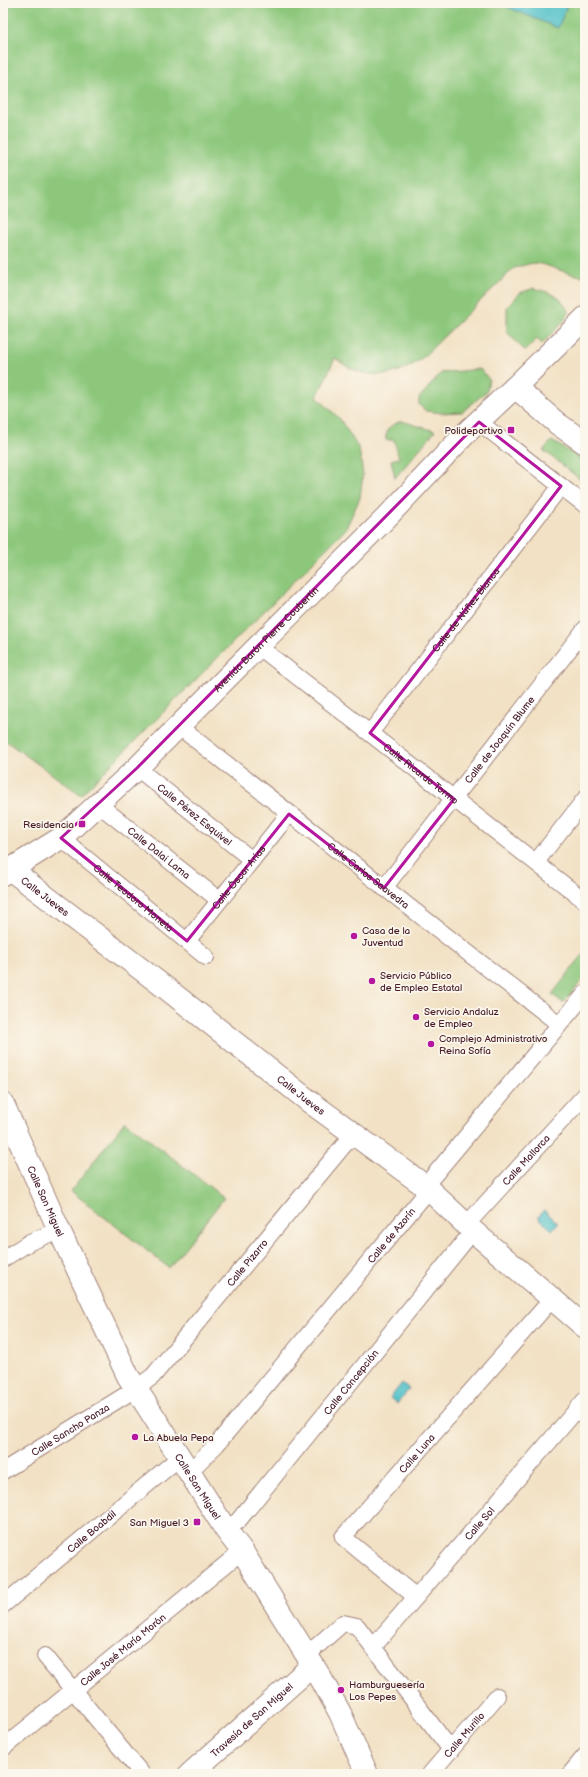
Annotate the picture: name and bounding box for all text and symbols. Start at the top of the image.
place label: Polideportivo [445,425,503,437]
marker: Polideportivo [506,425,516,435]
street label: Calle de Núñez Blanca [430,565,503,655]
street label: Avenida Barón Pierre Coubertin [212,584,322,695]
street label: Calle de Joaquín Blume [462,694,538,786]
street label: Calle Ricardo Tormo [381,741,461,807]
street label: Calle Pérez Esquivel [154,781,234,849]
place label: Residencia [23,819,74,831]
marker: Residencia [77,819,87,829]
street label: Calle Dalai Lama [125,825,192,882]
street label: Calle Carlos Saavedra [325,840,412,912]
street label: Calle Óscar Arias [210,843,268,912]
street label: Calle Teodoro Moneta [91,862,176,935]
street label: Calle Jueves [18,875,71,919]
place label: Casa de la Juventud [362,925,411,949]
marker: Casa de la Juventud [349,931,359,941]
place label: Servicio Público de Empleo Estatal [380,970,462,994]
marker: Servicio Público de Empleo Estatal [367,976,377,986]
place label: Servicio Andaluz de Empleo [424,1006,499,1030]
marker: Servicio Andaluz de Empleo [411,1012,421,1022]
place label: Complejo Administrativo Reina Sofía [439,1033,548,1057]
marker: Complejo Administrativo Reina Sofía [426,1039,436,1049]
street label: Calle Jueves [274,1073,327,1118]
street label: Calle Mallorca [500,1132,553,1188]
street label: Calle San Miguel [24,1164,66,1239]
street label: Calle de Azorín [365,1205,419,1266]
street label: Calle Pizarro [225,1237,271,1289]
street label: Calle Concepción [322,1347,382,1418]
street label: Calle Sancho Panza [29,1401,112,1459]
street label: Calle Luna [397,1431,438,1476]
marker: La Abuela Pepa [130,1432,140,1442]
place label: La Abuela Pepa [143,1432,214,1444]
street label: Calle San Miguel [172,1451,223,1522]
street label: Calle Sol [462,1505,497,1543]
street label: Calle Boabdil [65,1508,119,1556]
place label: San Miguel 3 [130,1517,189,1529]
marker: San Miguel 3 [192,1517,202,1527]
street label: Calle José María Morón [78,1611,169,1689]
place label: Hamburguesería Los Pepes [349,1679,425,1703]
street label: Travesía de San Miguel [208,1681,296,1760]
marker: Hamburguesería Los Pepes [336,1685,346,1695]
street label: Calle Murillo [442,1710,488,1760]

